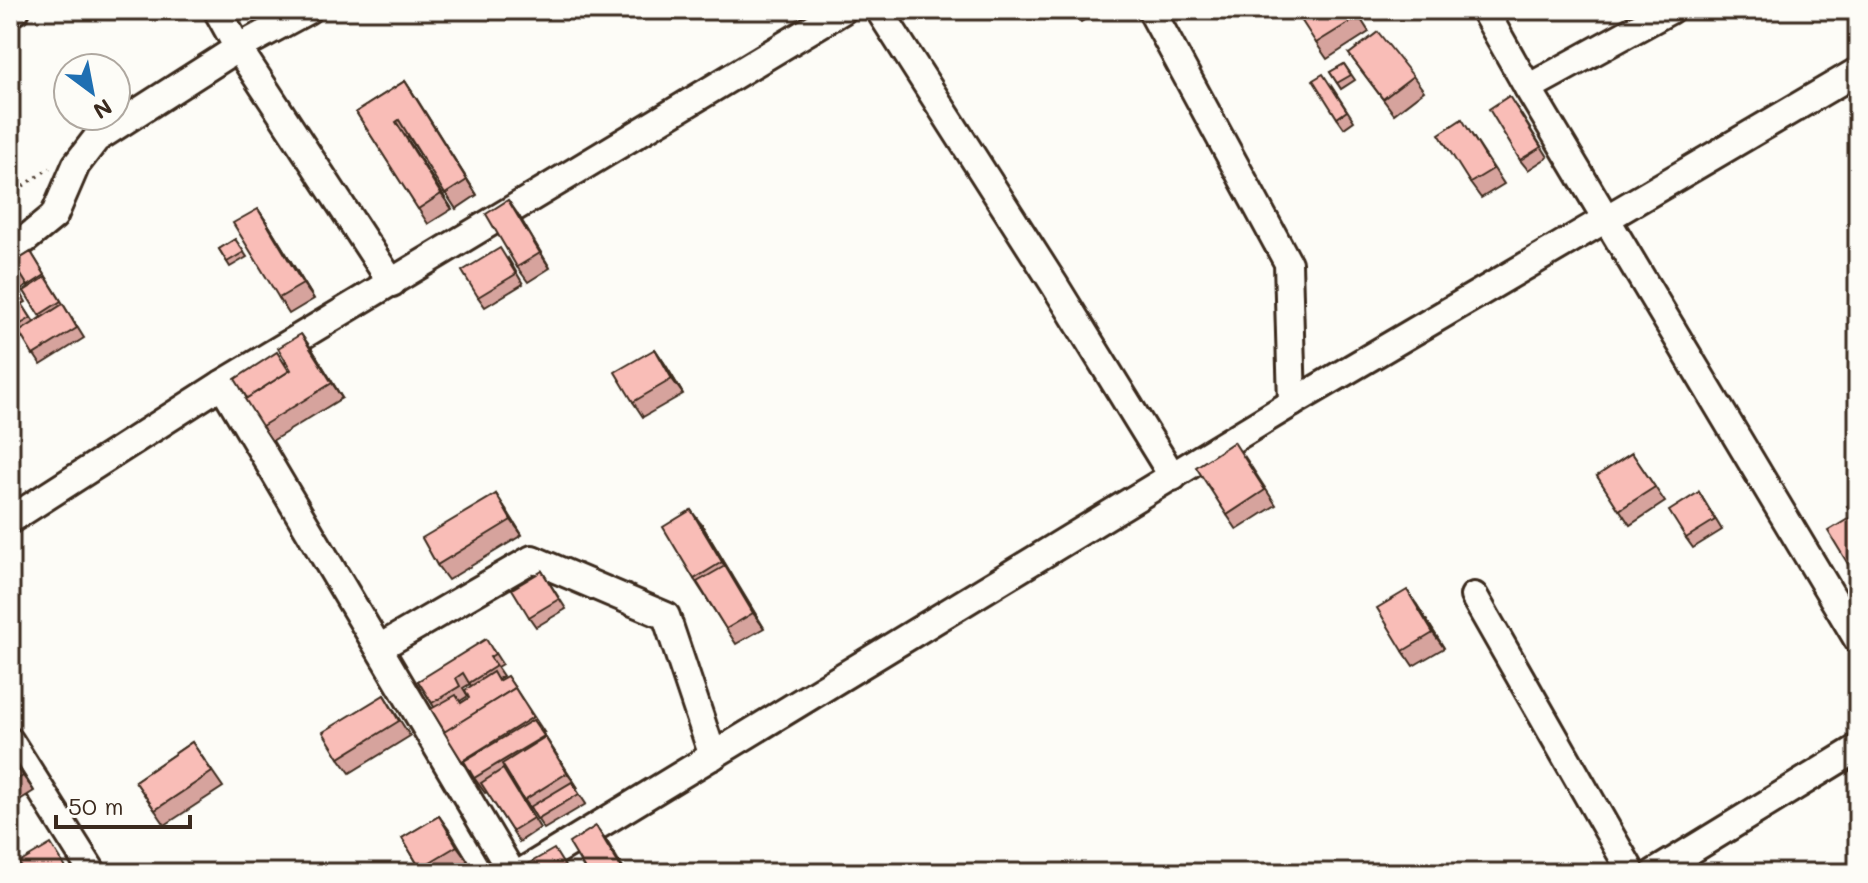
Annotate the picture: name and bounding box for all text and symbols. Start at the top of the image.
north arrow [52,52,132,132]
text: N [88,93,118,126]
scale bar [56,779,190,829]
text: 50 m [68,790,124,821]

